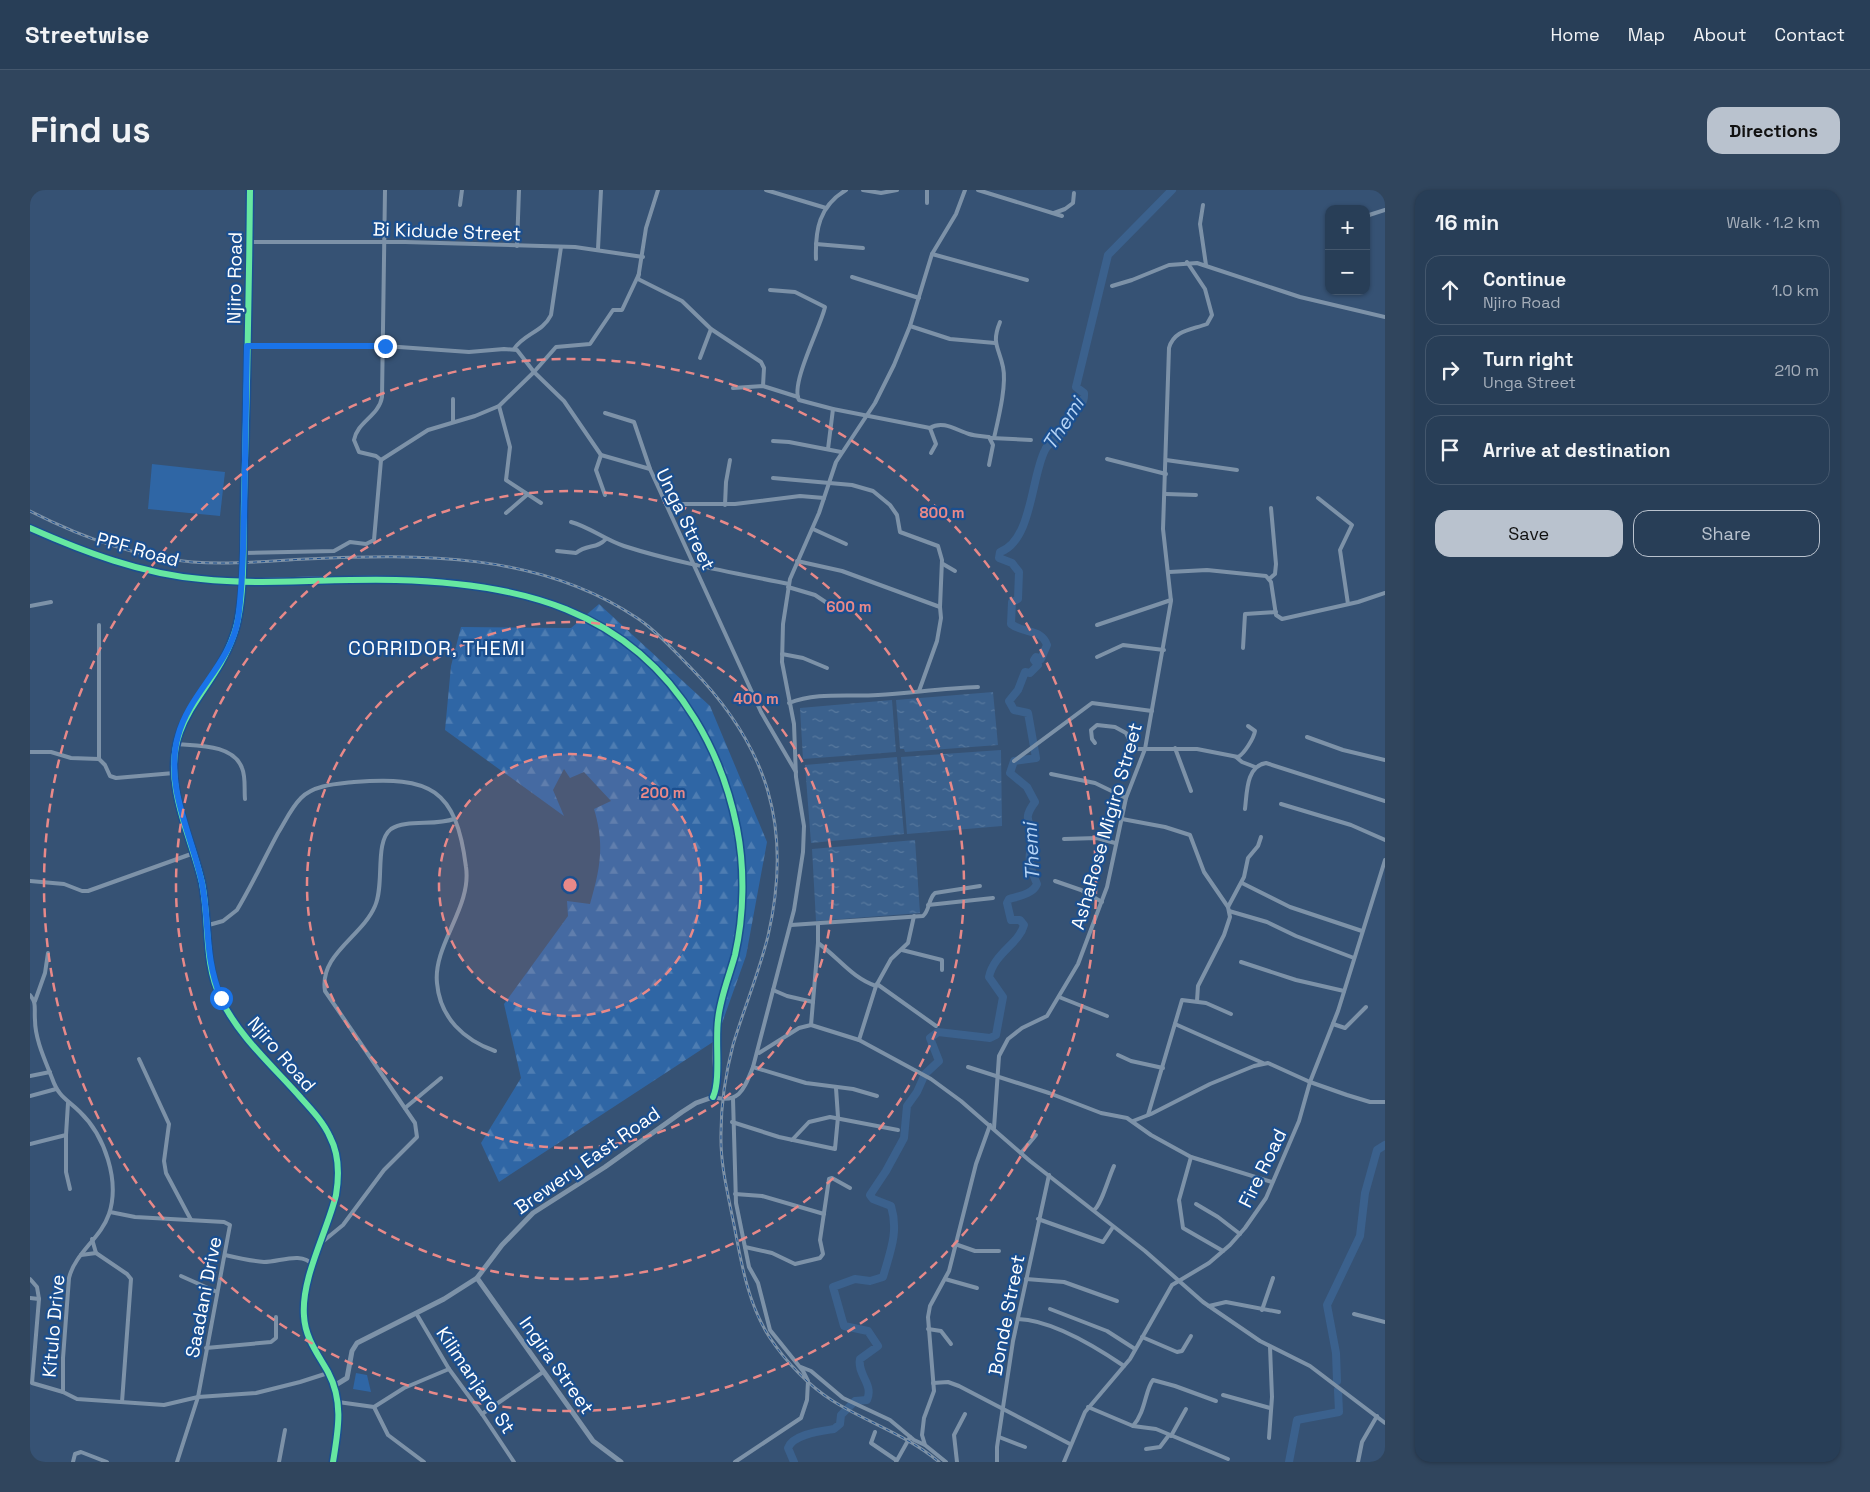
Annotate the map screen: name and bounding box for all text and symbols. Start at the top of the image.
text: Streetwise [25,19,149,50]
text: Home [1551,23,1600,46]
text: Map [1628,23,1665,46]
text: About [1693,23,1747,46]
text: Contact [1775,23,1845,46]
button: Directions [1707,107,1840,154]
text: Find us [30,108,151,152]
map controls [1325,205,1370,295]
button: + [1325,205,1370,250]
text: 16 min [1435,209,1499,236]
text: Walk · 1.2 km [1726,212,1820,233]
street label: Bi Kidude Street [372,216,522,247]
street label: Njiro Road [221,232,248,324]
button: − [1325,250,1370,295]
text: Continue [1483,267,1566,292]
icon: ahead [1436,276,1464,304]
text: 1.0 km [1772,280,1819,301]
text: Njiro Road [1483,292,1561,313]
route end [374,335,397,358]
text: Turn right [1483,347,1573,372]
icon: right [1436,356,1464,384]
text: 210 m [1775,360,1819,381]
text: Unga Street [1483,372,1576,393]
water label: Themi [1036,391,1091,455]
icon: arrive [1436,436,1464,464]
text: Arrive at destination [1483,438,1671,463]
street label: Unga Street [650,464,721,574]
text: 800 m [919,503,965,522]
button: Save [1435,510,1623,557]
button: Share [1633,510,1820,557]
street label: PPF Road [94,526,182,573]
text: 600 m [826,597,872,616]
district label: CORRIDOR, THEMI [348,635,526,661]
text: 400 m [733,689,779,708]
street label: AshaRose Migiro Street [1065,720,1148,932]
text: 200 m [641,783,685,802]
water label: Themi [1016,820,1045,882]
centre of rings [561,876,579,894]
route start [210,987,233,1010]
street label: Njiro Road [242,1011,321,1097]
street label: Brewery East Road [510,1101,665,1220]
street label: Fire Road [1233,1125,1292,1212]
street label: Saadani Drive [179,1234,228,1360]
street label: Bonde Street [983,1253,1030,1378]
street label: Kitulo Drive [37,1273,70,1379]
street label: Ingira Street [514,1311,599,1419]
street label: Kilimanjaro St [431,1322,521,1439]

